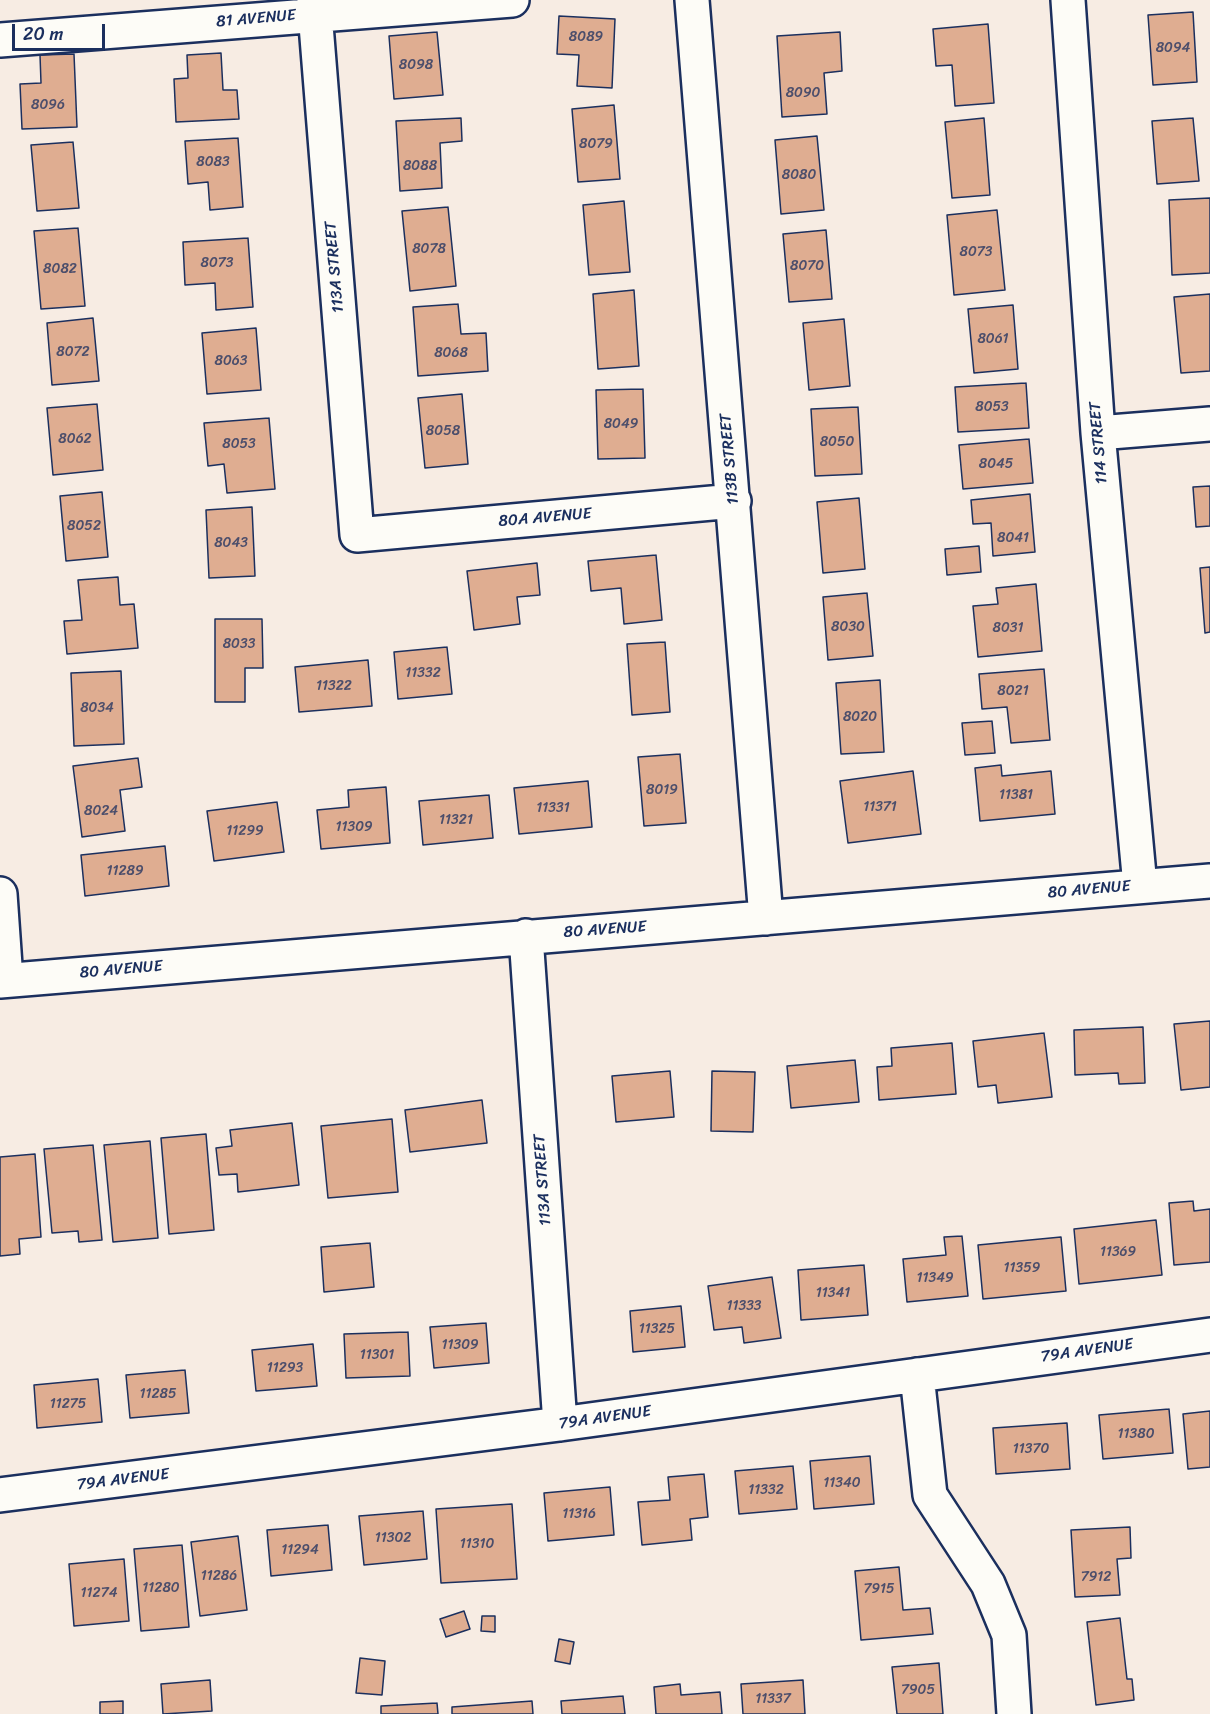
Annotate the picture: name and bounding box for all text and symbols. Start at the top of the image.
street label: 81 AVENUE [215,6,297,32]
scale bar [15,12,108,50]
text: 20 m [23,18,63,50]
house number: 8089 [569,29,603,45]
house number: 8094 [1156,40,1190,56]
house number: 8098 [399,57,433,73]
house number: 8090 [786,85,820,101]
house number: 8096 [31,97,65,113]
house number: 8079 [579,136,613,152]
house number: 8083 [196,154,230,170]
house number: 8088 [403,158,437,174]
house number: 8080 [782,167,816,183]
street label: 113A STREET [321,220,349,314]
house number: 8078 [412,241,446,257]
house number: 8073 [960,244,992,260]
house number: 8073 [201,255,233,271]
house number: 8070 [790,258,824,274]
house number: 8082 [43,261,77,277]
house number: 8061 [977,331,1009,347]
house number: 8072 [56,344,90,360]
house number: 8068 [434,345,468,361]
house number: 8063 [215,353,247,369]
house number: 8053 [975,399,1009,415]
street label: 114 STREET [1086,401,1112,485]
street label: 113B STREET [716,413,744,505]
house number: 8049 [604,416,638,432]
house number: 8058 [426,423,460,439]
house number: 8062 [58,431,92,447]
house number: 8050 [820,434,854,450]
house number: 8053 [222,436,256,452]
house number: 8045 [979,456,1013,472]
street label: 80A AVENUE [498,504,592,532]
house number: 8052 [67,518,101,534]
house number: 8041 [997,530,1029,546]
house number: 8043 [214,535,248,551]
house number: 8030 [831,619,865,635]
house number: 8031 [993,620,1023,636]
house number: 8033 [223,636,255,652]
house number: 11332 [405,665,441,681]
house number: 11322 [316,678,352,694]
house number: 8021 [997,683,1029,699]
house number: 8034 [80,700,114,716]
house number: 8020 [843,709,877,725]
house number: 8019 [646,782,678,798]
house number: 11381 [999,787,1033,803]
house number: 11371 [863,799,897,815]
house number: 11331 [536,800,570,816]
house number: 8024 [84,803,118,819]
house number: 11321 [439,812,473,828]
house number: 11309 [335,819,373,835]
house number: 11299 [226,823,264,839]
house number: 11289 [106,863,144,879]
street label: 80 AVENUE [1047,877,1131,903]
street label: 80 AVENUE [563,918,647,942]
street label: 80 AVENUE [79,957,163,983]
street label: 113A STREET [530,1133,556,1227]
house number: 11369 [1100,1244,1136,1260]
house number: 11359 [1004,1260,1040,1276]
house number: 11349 [916,1270,954,1286]
house number: 11341 [816,1285,850,1301]
house number: 11333 [726,1298,762,1314]
house number: 11325 [639,1321,675,1337]
street label: 79A AVENUE [1040,1335,1134,1367]
house number: 11309 [441,1337,479,1353]
house number: 11301 [360,1347,394,1363]
house number: 11293 [267,1360,303,1376]
house number: 11285 [139,1386,177,1402]
house number: 11275 [50,1396,86,1412]
street label: 79A AVENUE [558,1402,652,1434]
house number: 11380 [1118,1426,1154,1442]
house number: 11370 [1013,1441,1049,1457]
street label: 79A AVENUE [76,1465,170,1495]
house number: 11340 [823,1475,861,1491]
house number: 11332 [748,1482,784,1498]
house number: 11316 [562,1506,596,1522]
house number: 11302 [375,1530,411,1546]
house number: 11310 [460,1536,494,1552]
house number: 11294 [281,1542,319,1558]
house number: 11286 [201,1568,237,1584]
house number: 7912 [1081,1569,1111,1585]
house number: 11280 [142,1580,180,1596]
house number: 7915 [863,1581,895,1597]
house number: 11274 [81,1585,117,1601]
house number: 7905 [901,1682,935,1698]
house number: 11337 [755,1691,791,1707]

